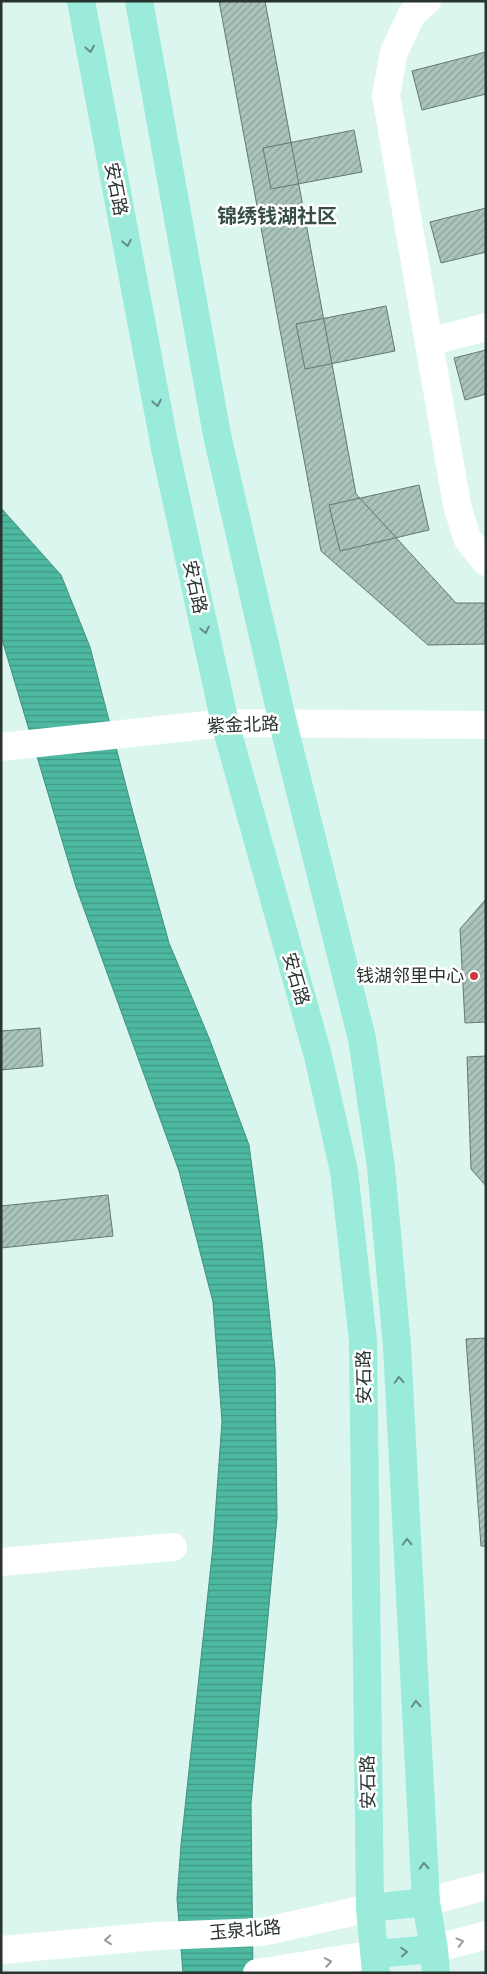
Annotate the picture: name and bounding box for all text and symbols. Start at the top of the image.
one-way arrow [84,45,95,54]
street label: 安石路 [98,160,135,218]
district label: 锦绣钱湖社区 [217,200,337,231]
one-way arrow [121,239,131,248]
one-way arrow [151,399,161,407]
street label: 安石路 [177,558,214,616]
one-way arrow [199,626,210,635]
street label: 紫金北路 [207,710,279,739]
street label: 安石路 [276,949,317,1009]
place label: 钱湖邻里中心 [356,962,464,989]
marker: 钱湖邻里中心 [468,970,480,982]
street label: 安石路 [350,1350,377,1404]
one-way arrow [393,1375,404,1383]
one-way arrow [402,1538,413,1546]
one-way arrow [410,1700,421,1708]
street label: 安石路 [354,1755,381,1809]
one-way arrow [419,1862,430,1870]
street label: 玉泉北路 [208,1913,282,1946]
one-way arrow [104,1934,112,1945]
one-way arrow [455,1938,463,1948]
one-way arrow [401,1946,409,1957]
one-way arrow [324,1957,333,1967]

